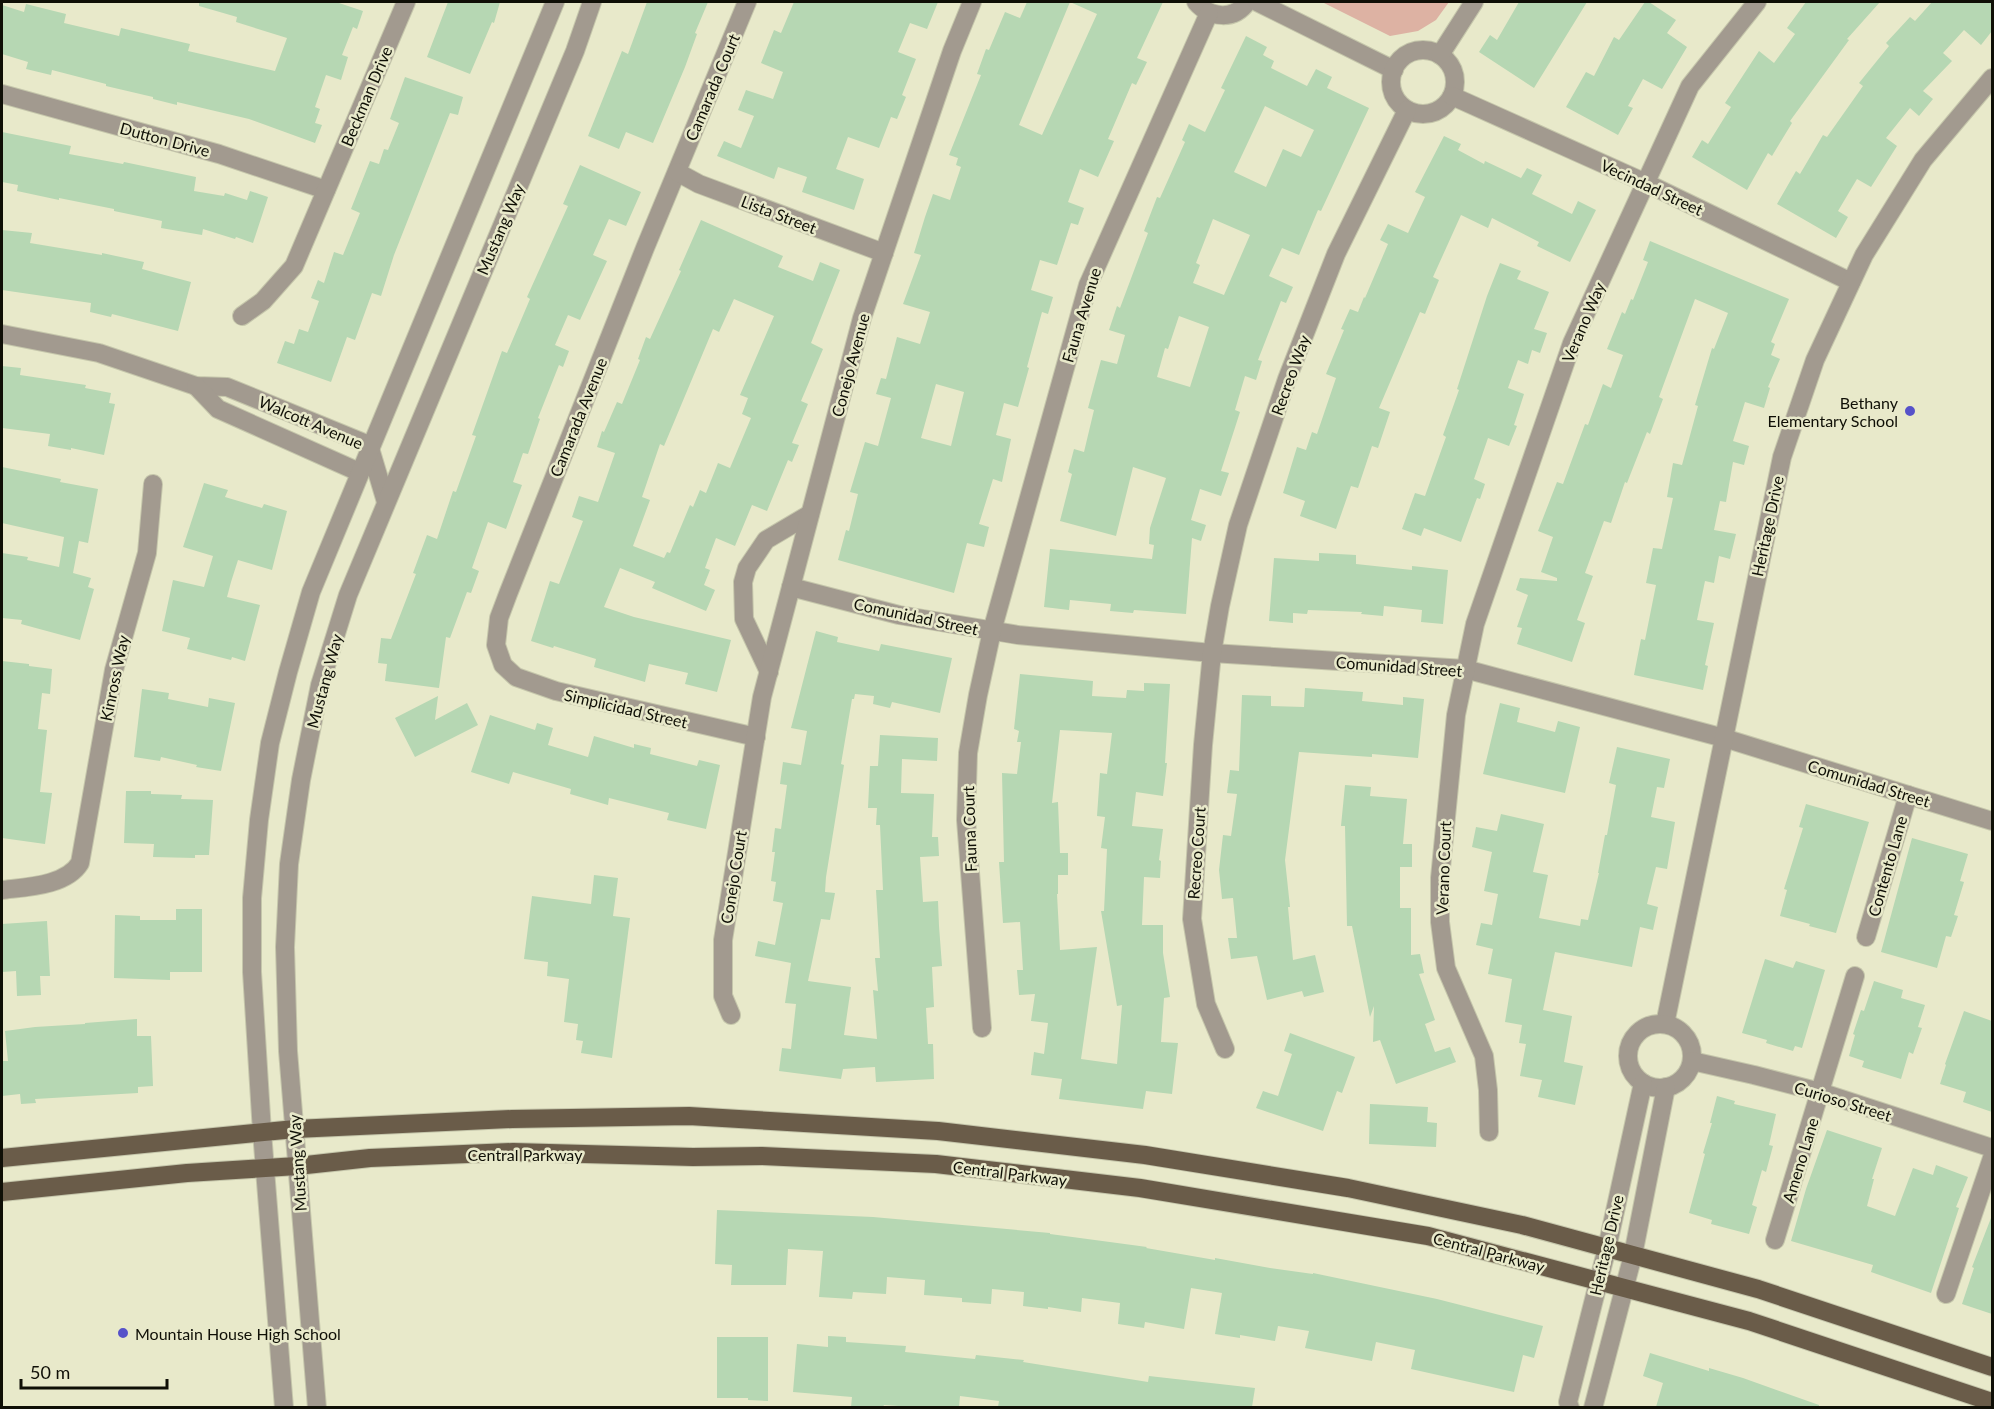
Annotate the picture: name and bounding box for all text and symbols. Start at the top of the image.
street label: Camarada Court [681,30,743,143]
street label: Beckman Drive [336,43,396,149]
street label: Dutton Drive [118,118,212,160]
street label: Vecindad Street [1598,155,1706,219]
street label: Mustang Way [472,180,528,277]
street label: Lista Street [739,191,819,237]
street label: Fauna Avenue [1058,265,1104,365]
street label: Verano Way [1558,278,1609,365]
street label: Conejo Avenue [827,311,873,419]
street label: Recreo Way [1267,332,1314,418]
street label: Camarada Avenue [545,355,611,479]
street label: Walcott Avenue [256,392,366,452]
place label: Bethany Elementary School [1768,393,1899,430]
marker: Bethany Elementary School [1903,404,1917,418]
street label: Heritage Drive [1747,474,1787,578]
street label: Comunidad Street [852,594,980,639]
street label: Mustang Way [302,631,346,730]
street label: Kinross Way [96,633,133,723]
street label: Comunidad Street [1335,652,1463,680]
street label: Simplicidad Street [563,685,690,731]
street label: Comunidad Street [1806,755,1933,811]
street label: Fauna Court [958,786,980,872]
street label: Recreo Court [1183,806,1209,900]
street label: Contento Lane [1864,813,1910,919]
street label: Verano Court [1432,820,1454,915]
street label: Conejo Court [716,829,750,925]
street label: Curioso Street [1792,1077,1894,1125]
street label: Mustang Way [284,1113,310,1212]
street label: Ameno Lane [1778,1115,1822,1205]
street label: Central Parkway [468,1145,583,1164]
street label: Central Parkway [952,1157,1069,1190]
street label: Heritage Drive [1585,1193,1627,1297]
street label: Central Parkway [1431,1228,1548,1276]
place label: Mountain House High School [135,1324,341,1343]
marker: Mountain House High School [116,1326,130,1340]
scale bar [21,1352,166,1390]
text: 50 m [30,1361,70,1383]

